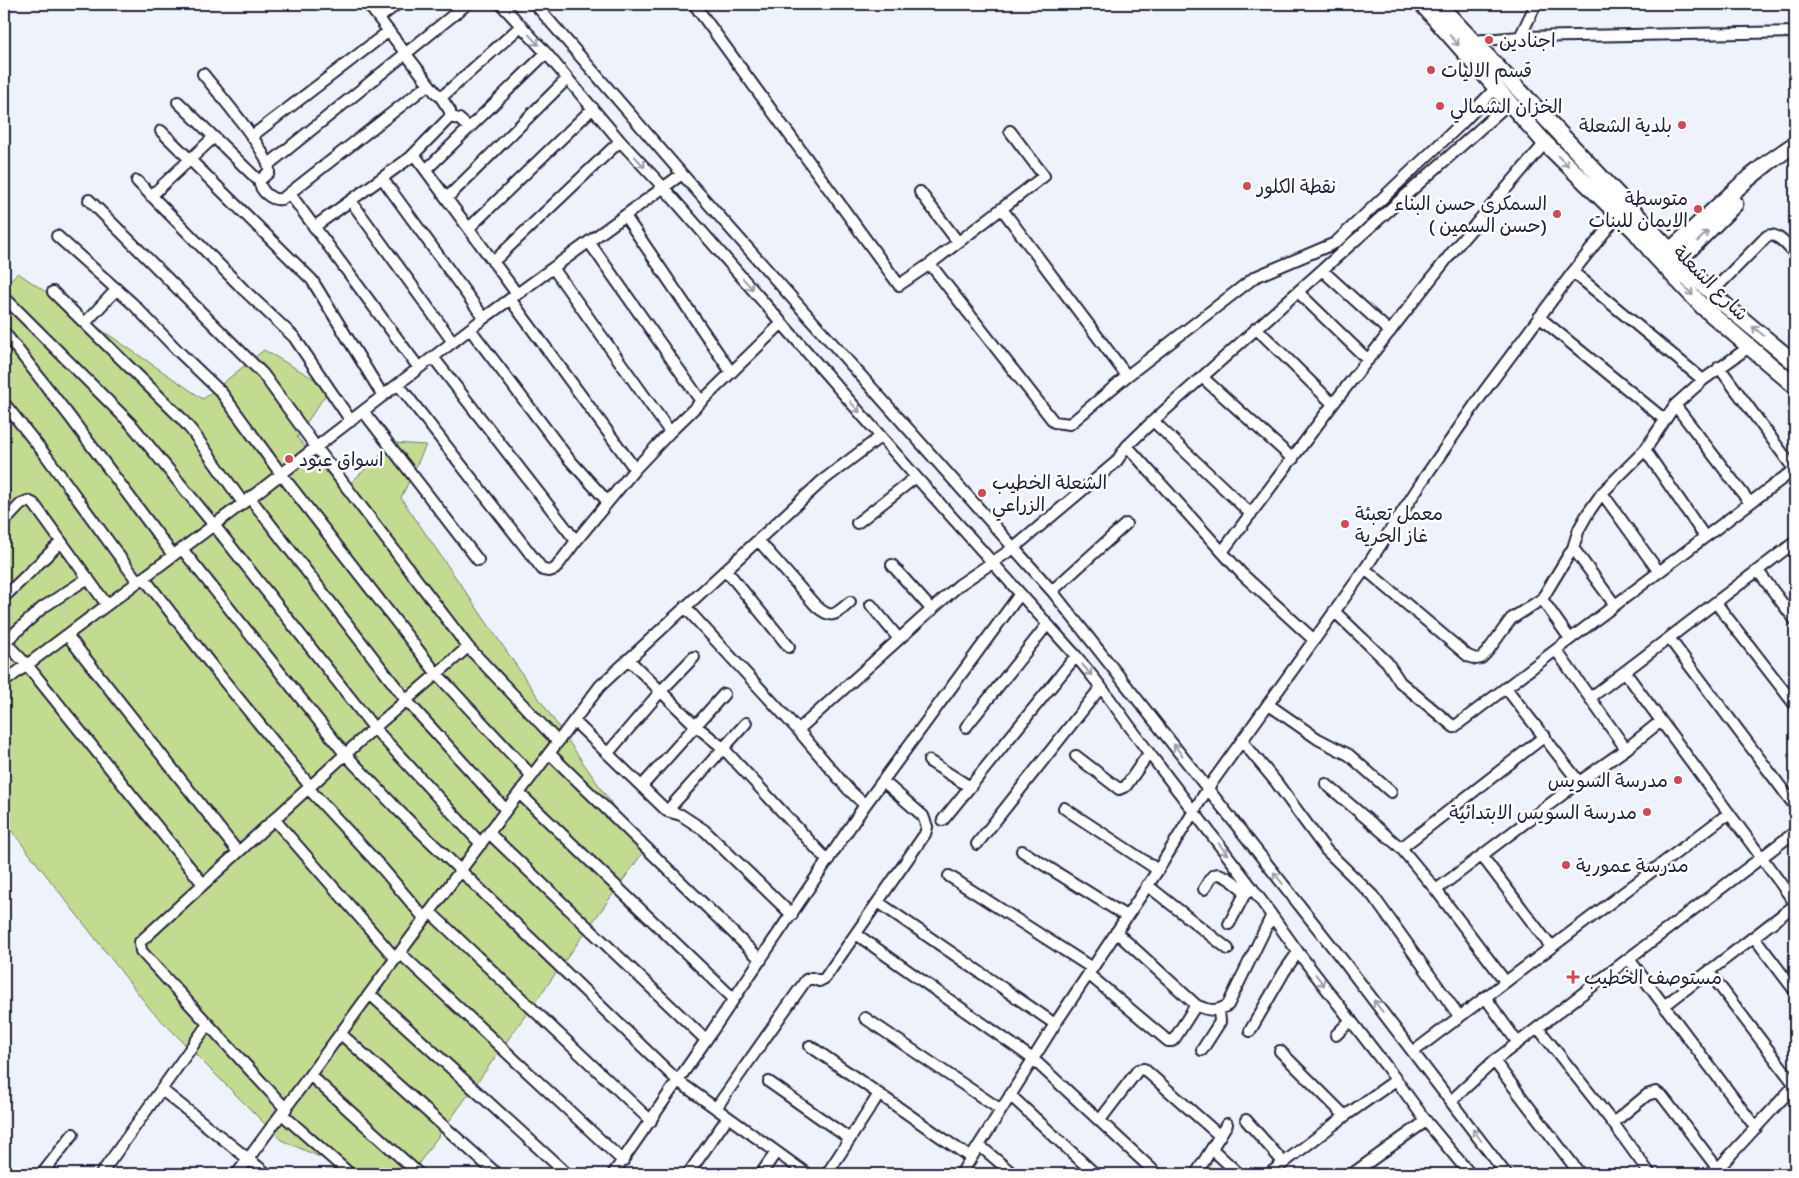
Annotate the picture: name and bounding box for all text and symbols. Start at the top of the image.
place label: اجنادين [1499,29,1556,52]
one-way arrow [528,33,539,46]
one-way arrow [1448,34,1460,47]
marker: اجنادين [1483,34,1495,46]
place label: قسم الاليات [1441,59,1532,85]
marker: قسم الاليات [1425,64,1437,76]
place label: الخزان الشمالي [1450,95,1562,123]
marker: الخزان الشمالي [1434,100,1446,112]
place label: بلدية الشعلة [1579,114,1672,137]
marker: بلدية الشعلة [1676,119,1688,131]
one-way arrow [1557,155,1569,167]
one-way arrow [634,156,646,169]
place label: نقطة الكلور [1255,175,1336,199]
marker: نقطة الكلور [1241,180,1253,192]
place label: متوسطة الايمان للبنات [1588,187,1688,232]
place label: السمكري حسن البناء ( حسن السمين) [1394,192,1547,237]
marker: متوسطة الايمان للبنات [1692,203,1704,215]
marker: السمكري حسن البناء ( حسن السمين) [1551,208,1563,220]
one-way arrow [1697,230,1710,242]
street label: شارع الشعلة [1667,241,1753,327]
one-way arrow [742,277,754,290]
one-way arrow [1682,284,1694,297]
one-way arrow [1752,326,1765,337]
one-way arrow [849,400,860,413]
place label: اسواق عبود [299,448,384,471]
marker: اسواق عبود [283,453,295,465]
place label: الشعلة الخطيب الزراعي [992,471,1107,521]
marker: الشعلة الخطيب الزراعي [976,487,988,499]
place label: معمل تعبئة غاز الحرية [1355,502,1443,547]
marker: معمل تعبئة غاز الحرية [1339,518,1351,530]
one-way arrow [1082,663,1093,676]
one-way arrow [1173,744,1184,757]
place label: مدرسة السويس [1548,769,1668,793]
marker: مدرسة السويس [1672,774,1684,786]
place label: مدرسة السويس الابتدائية [1449,801,1637,825]
marker: مدرسة السويس الابتدائية [1641,806,1653,818]
one-way arrow [1217,842,1228,855]
place label: مدرسة عمورية [1576,854,1689,877]
marker: مدرسة عمورية [1560,859,1572,871]
one-way arrow [1273,872,1284,885]
place label: مستوصف الخطيب [1584,966,1722,989]
marker: مستوصف الخطيب [1566,970,1580,984]
one-way arrow [1314,973,1325,986]
one-way arrow [1373,999,1383,1013]
one-way arrow [1471,1129,1482,1142]

